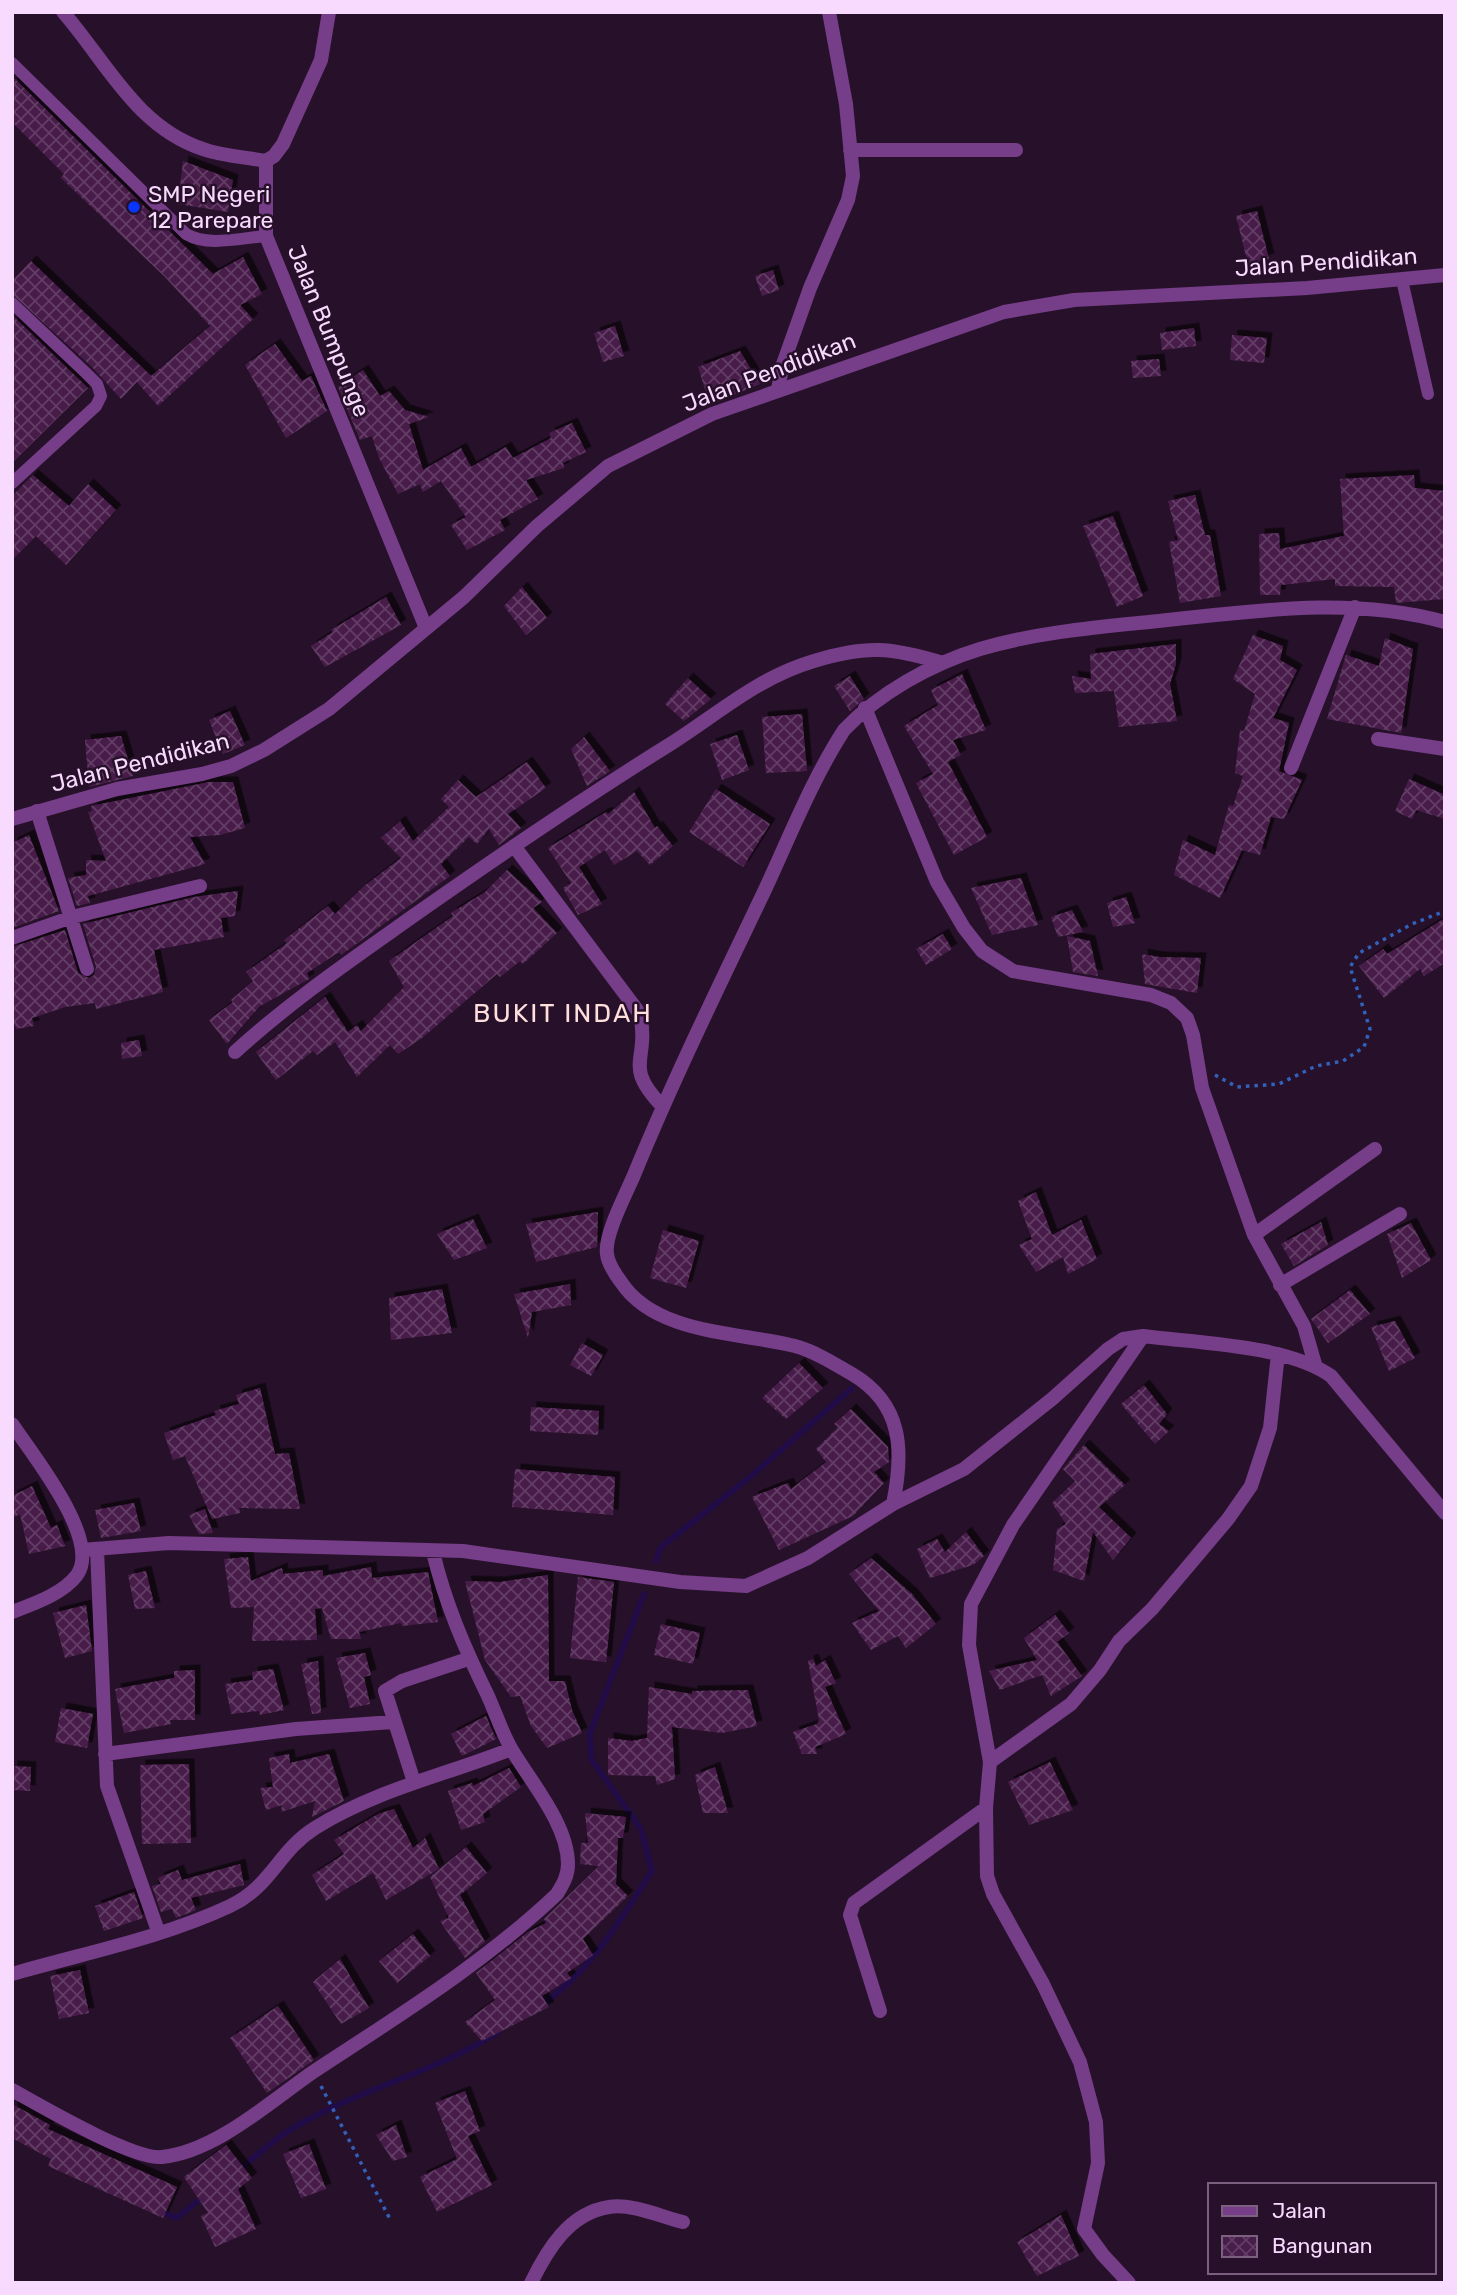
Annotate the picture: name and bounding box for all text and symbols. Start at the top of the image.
place label: SMP Negeri 12 Parepare [148,180,273,234]
marker: SMP Negeri 12 Parepare [126,199,142,215]
street label: Jalan Bumpunge [282,241,376,421]
street label: Jalan Pendidikan [1234,242,1418,282]
street label: Jalan Pendidikan [678,326,860,418]
street label: Jalan Pendidikan [48,726,232,798]
district label: BUKIT INDAH [473,998,653,1029]
legend [1208,2183,1436,2274]
text: Jalan [1272,2198,1326,2223]
text: Bangunan [1272,2233,1373,2258]

